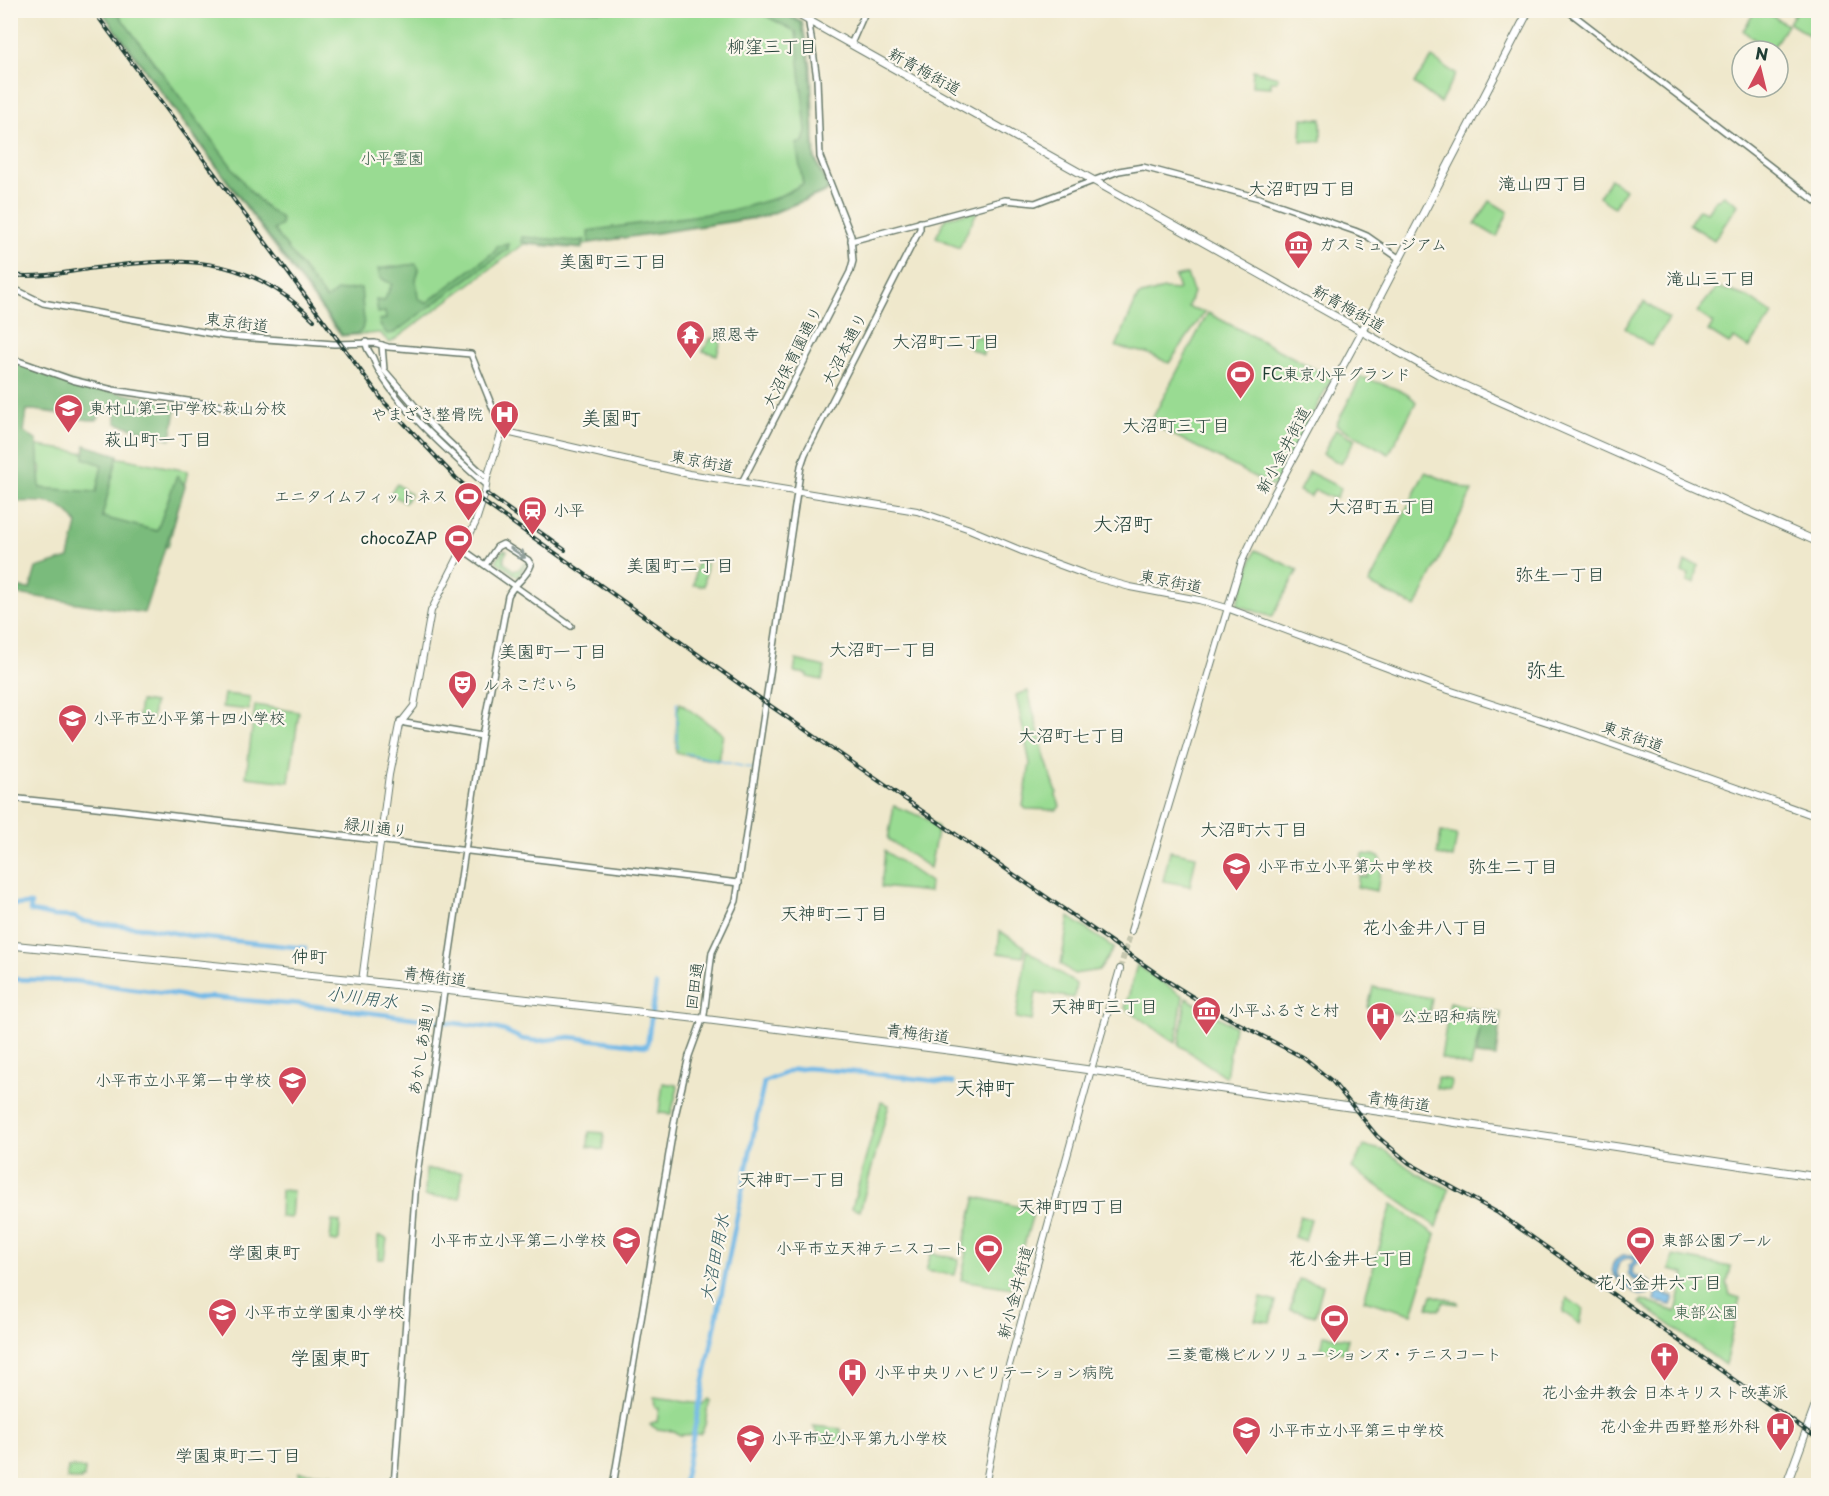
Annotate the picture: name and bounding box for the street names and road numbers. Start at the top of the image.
street label: 新青梅街道 [885,40,966,100]
street label: 新青梅街道 [1309,277,1390,337]
street label: 大沼保育園通り [755,301,827,412]
street label: 東京街道 [204,305,270,337]
street label: 大沼本通り [814,307,872,390]
street label: 新小金井街道 [1249,402,1315,498]
street label: 東京街道 [669,443,736,477]
street label: 東京街道 [1137,562,1205,598]
street label: 東京街道 [1599,713,1667,757]
street label: 緑川通り [343,810,409,842]
street label: 青梅街道 [402,959,468,991]
street label: 回田通 [678,960,708,1011]
street label: あかしあ通り [401,999,439,1097]
street label: 青梅街道 [885,1016,951,1048]
street label: 青梅街道 [1366,1084,1433,1116]
street label: 新小金井街道 [990,1242,1038,1341]

